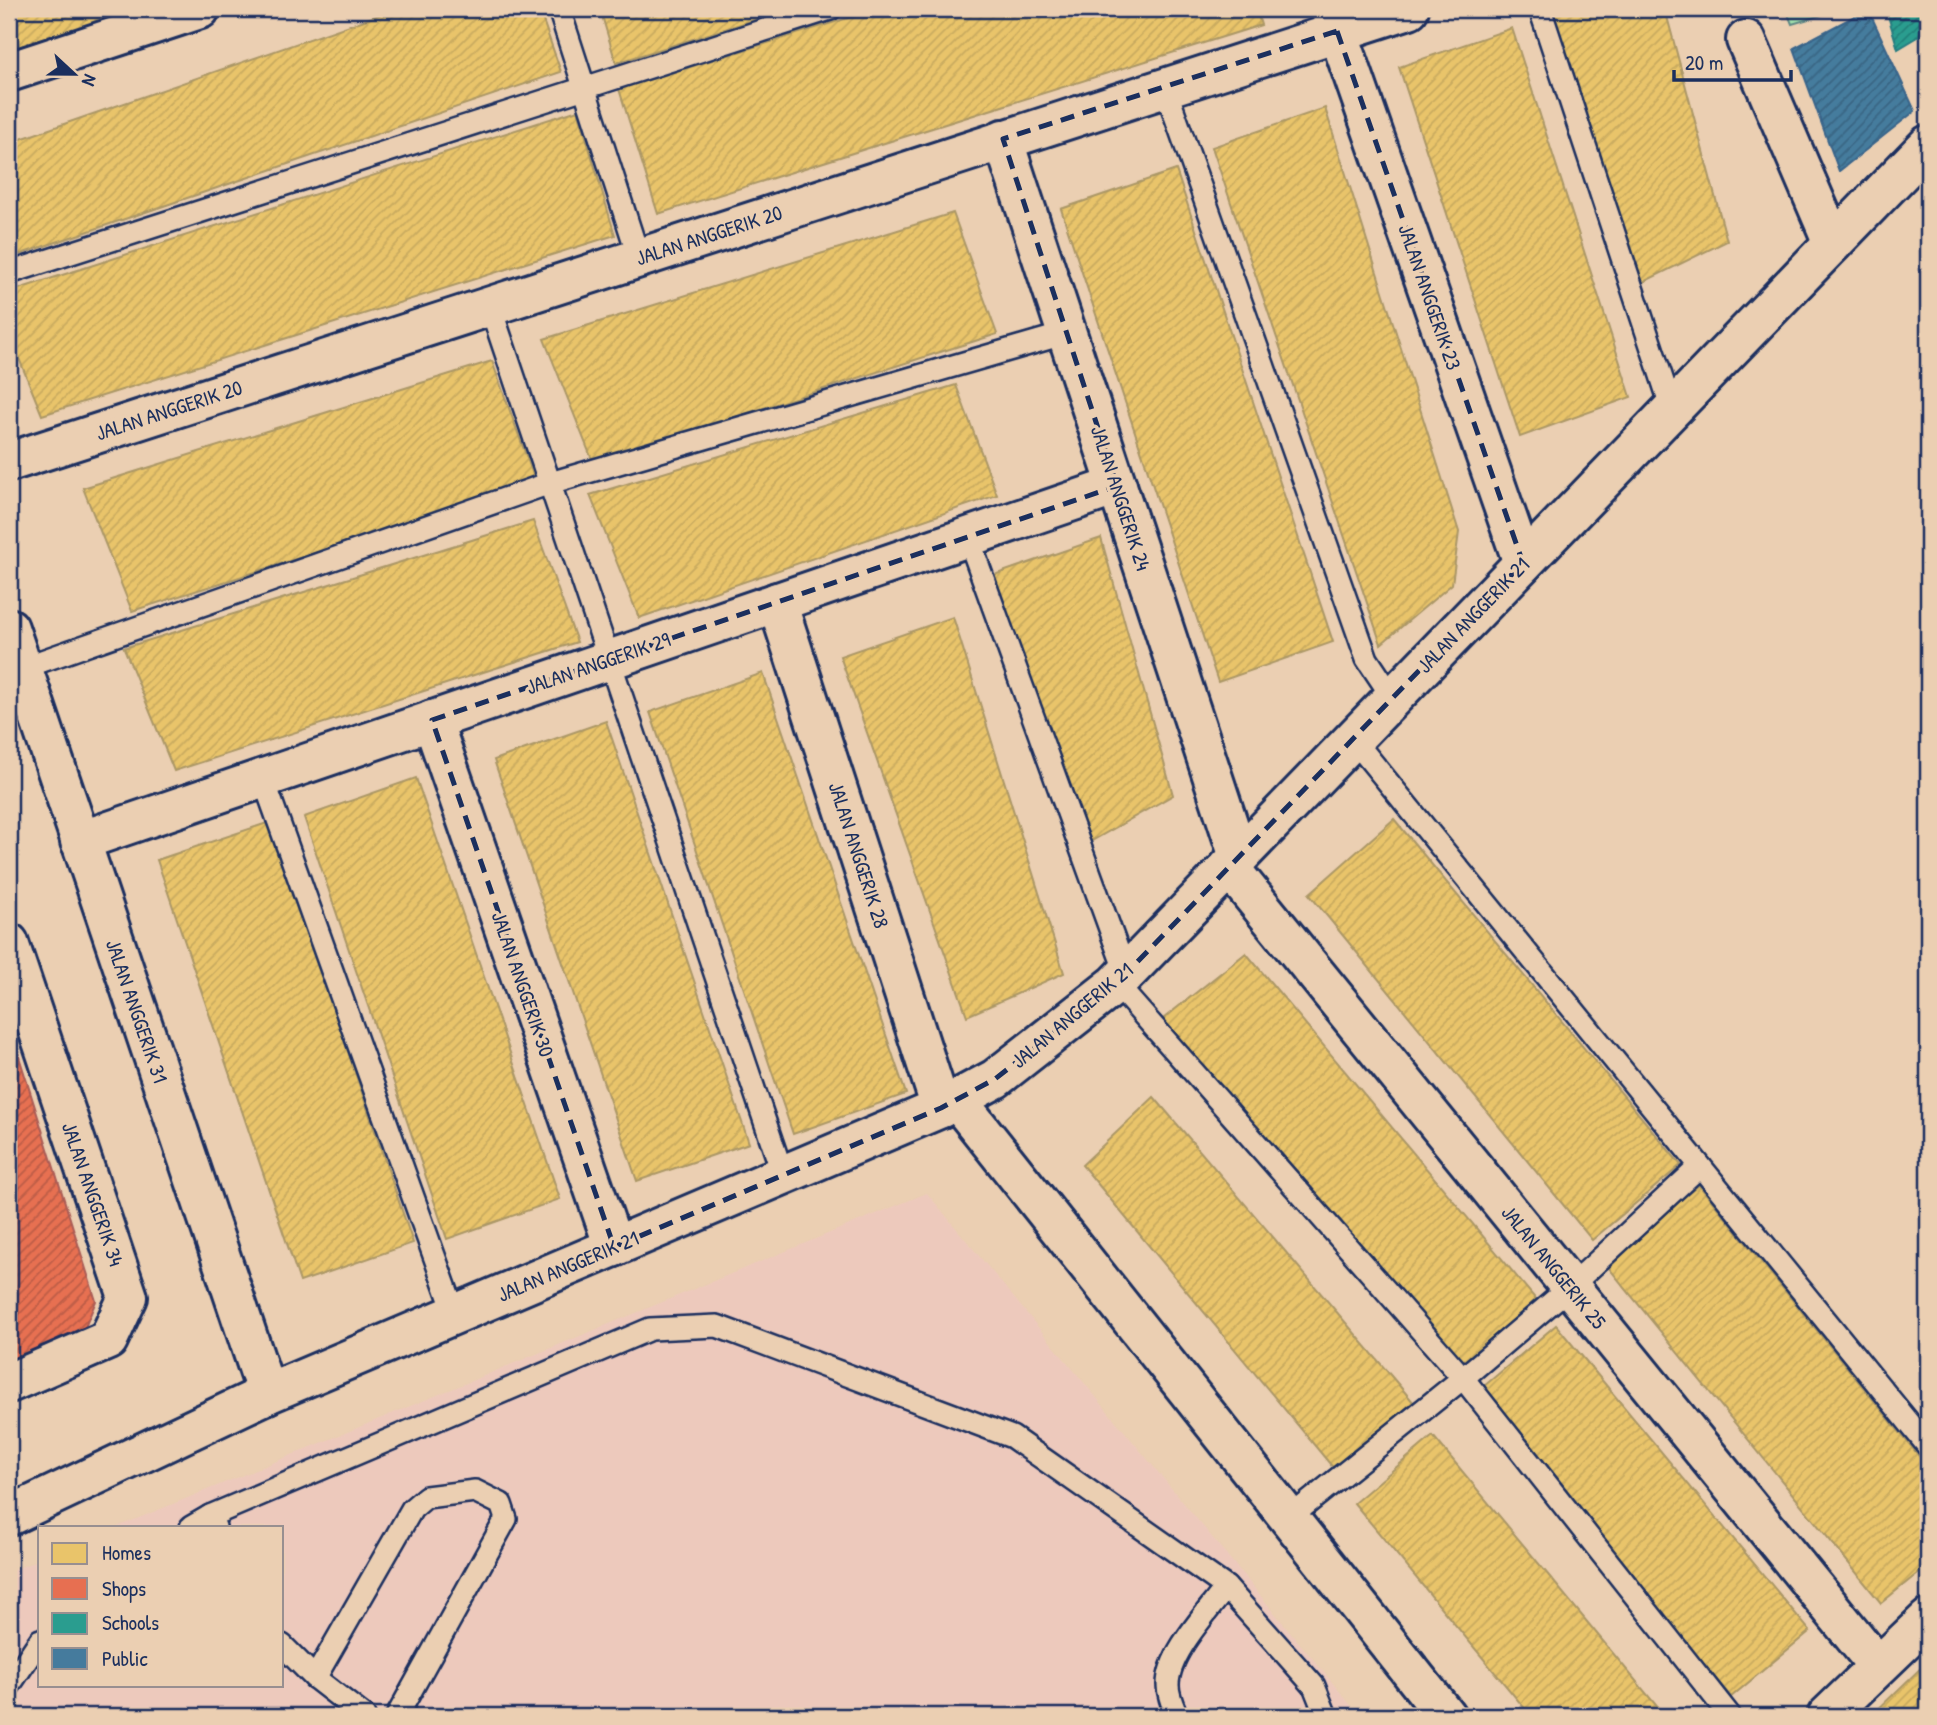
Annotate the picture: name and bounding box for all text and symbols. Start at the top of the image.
north arrow [38,38,108,108]
scale bar [1674,38,1792,82]
text: 20 m [1685,48,1723,77]
text: N [76,71,104,90]
street label: JALAN ANGGERIK 20 [632,198,786,272]
street label: JALAN ANGGERIK 23 [1391,220,1469,374]
street label: JALAN ANGGERIK 20 [92,373,246,447]
street label: JALAN ANGGERIK 24 [1084,422,1158,574]
street label: JALAN ANGGERIK 21 [1410,551,1536,679]
street label: JALAN ANGGERIK 29 [522,625,674,701]
street label: JALAN ANGGERIK 28 [822,778,896,932]
street label: JALAN ANGGERIK 30 [485,907,561,1061]
street label: JALAN ANGGERIK 31 [99,935,175,1087]
street label: JALAN ANGGERIK 21 [1005,955,1139,1075]
street label: JALAN ANGGERIK 34 [55,1118,131,1270]
street label: JALAN ANGGERIK 25 [1495,1199,1613,1335]
street label: JALAN ANGGERIK 21 [493,1223,643,1309]
legend [38,1526,284,1686]
text: Homes [102,1538,151,1567]
text: Shops [102,1574,146,1603]
text: Schools [102,1608,159,1637]
text: Public [102,1644,148,1673]

